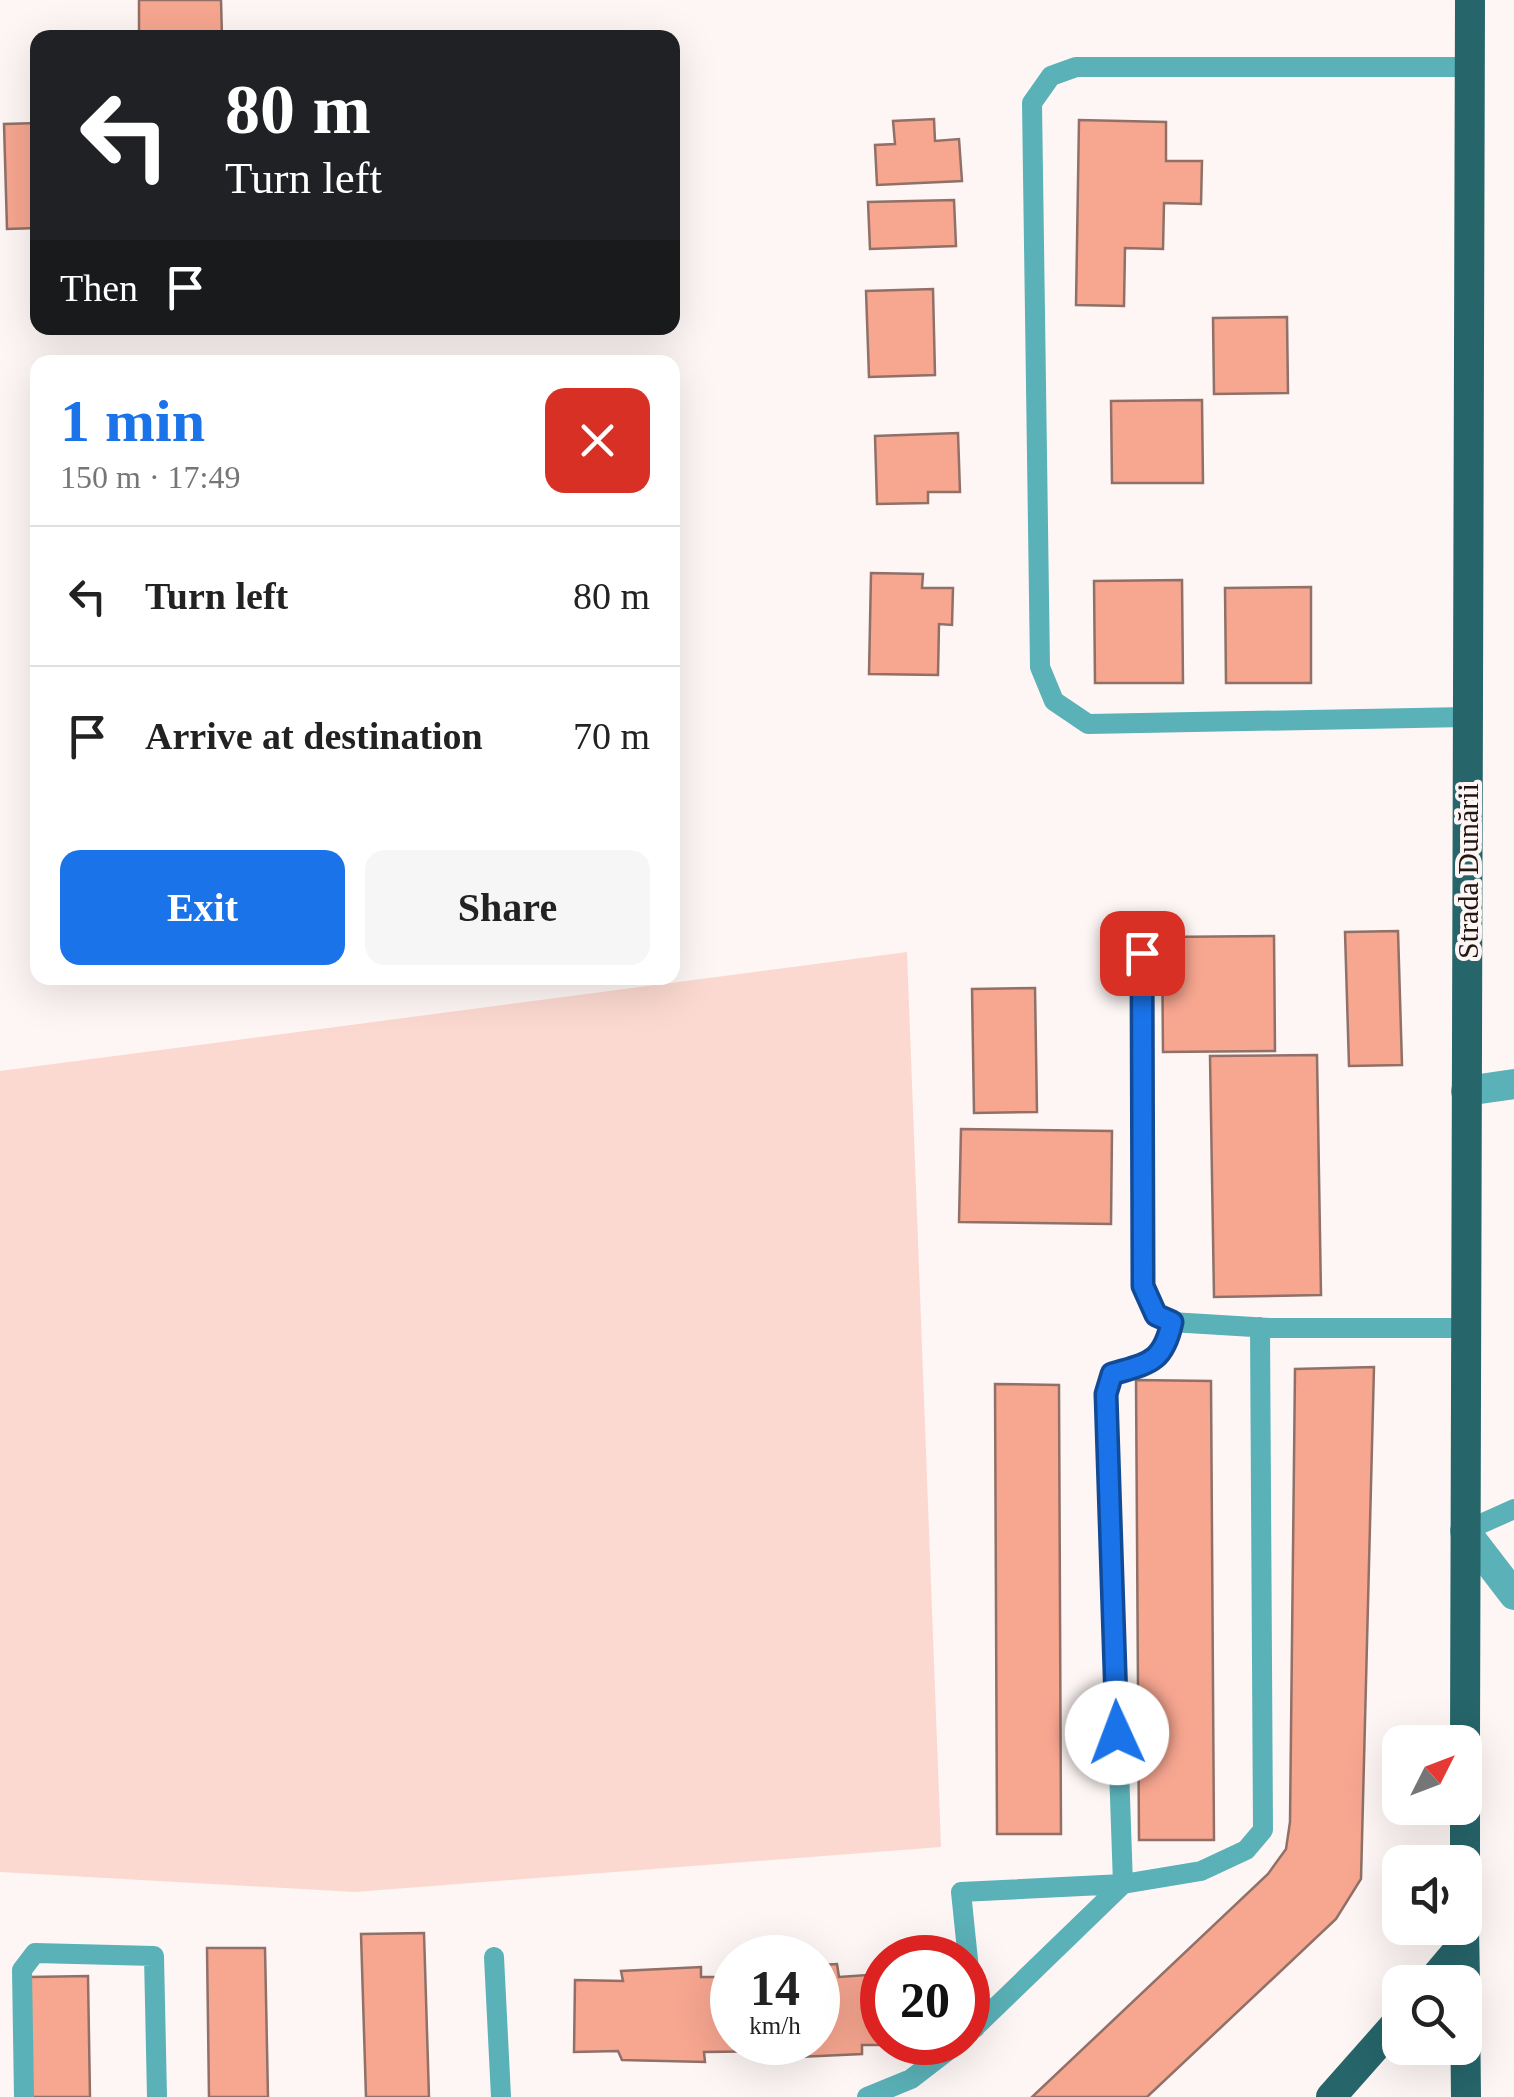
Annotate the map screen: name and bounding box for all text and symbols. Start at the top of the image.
icon: left [60,70,190,200]
text: 80 m [225,71,371,148]
text: Turn left [225,153,382,203]
icon: arrive [158,260,213,315]
text: Then [60,267,138,309]
text: 1 min [60,388,205,454]
button: close [545,388,650,493]
text: 150 m · 17:49 [60,459,240,495]
icon: left [60,569,115,624]
text: Turn left [145,575,288,617]
text: 80 m [573,575,650,617]
icon: arrive [60,709,115,764]
text: Arrive at destination [145,715,483,757]
text: 70 m [573,715,650,757]
street label: Strada Dunării [1451,783,1484,959]
button: Exit [60,850,345,965]
button: Share [365,850,650,965]
pin [1100,911,1185,996]
icon: arrive [1115,926,1170,981]
position arrow [1065,1681,1169,1785]
north arrow [1382,1725,1482,1825]
map controls [1382,1725,1482,2065]
button: sound [1382,1845,1482,1945]
speed limit sign: 20 [860,1935,990,2065]
text: 14 [750,1960,800,2016]
button: search [1382,1965,1482,2065]
text: km/h [749,2012,801,2039]

